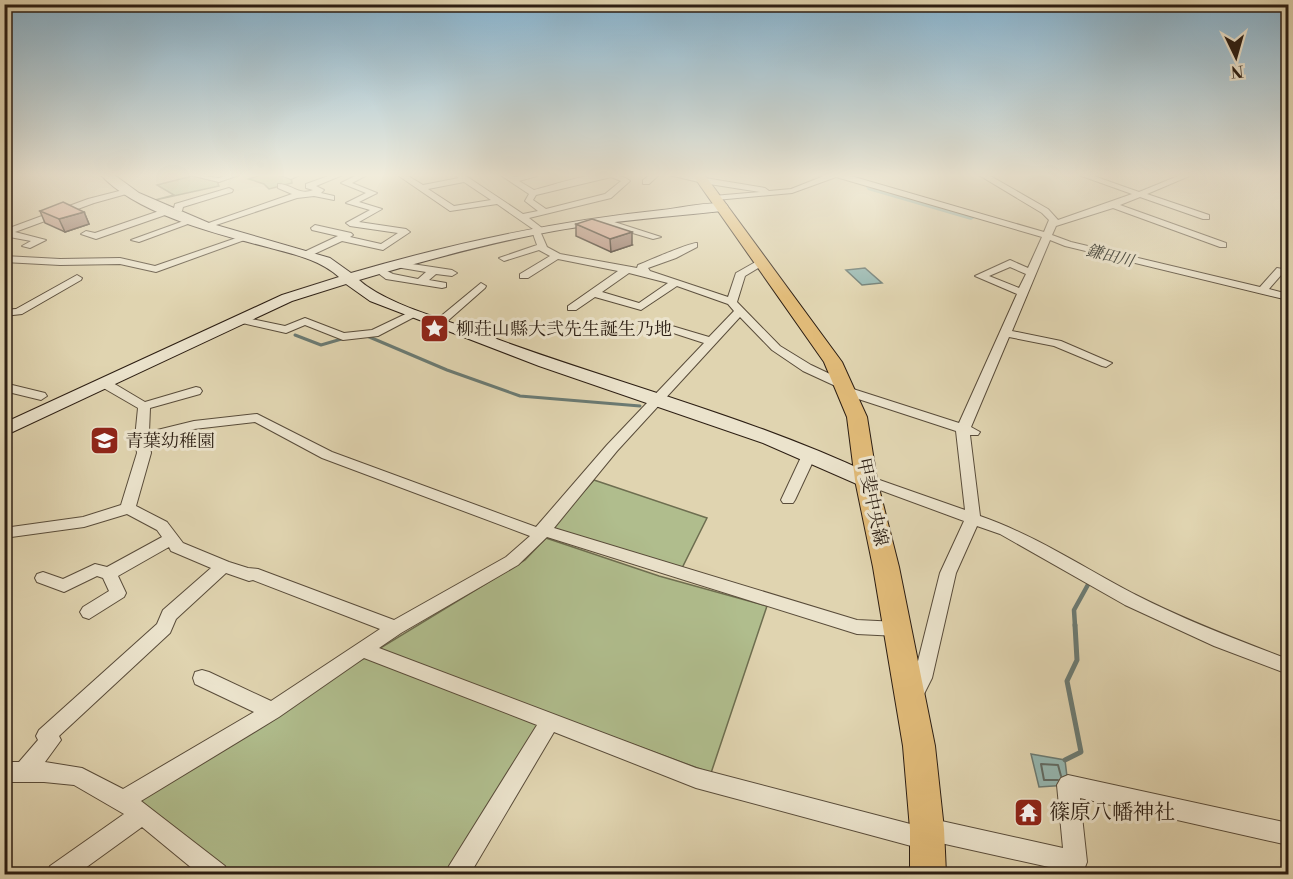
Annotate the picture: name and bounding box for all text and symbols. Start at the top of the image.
north arrow [1206,27,1266,87]
text: N [1230,60,1244,81]
water label: 鎌田川 [1084,240,1138,272]
place icon: 柳荘山縣大弐先生誕生乃地 [419,313,451,345]
place label: 柳荘山縣大弐先生誕生乃地 [456,318,672,341]
school or university icon: 青葉幼稚園 [88,425,120,457]
place label: 青葉幼稚園 [125,430,215,453]
street label: 甲斐中央線 [851,456,893,548]
temple icon: 篠原八幡神社 [1012,797,1044,829]
place label: 篠原八幡神社 [1049,800,1175,826]

